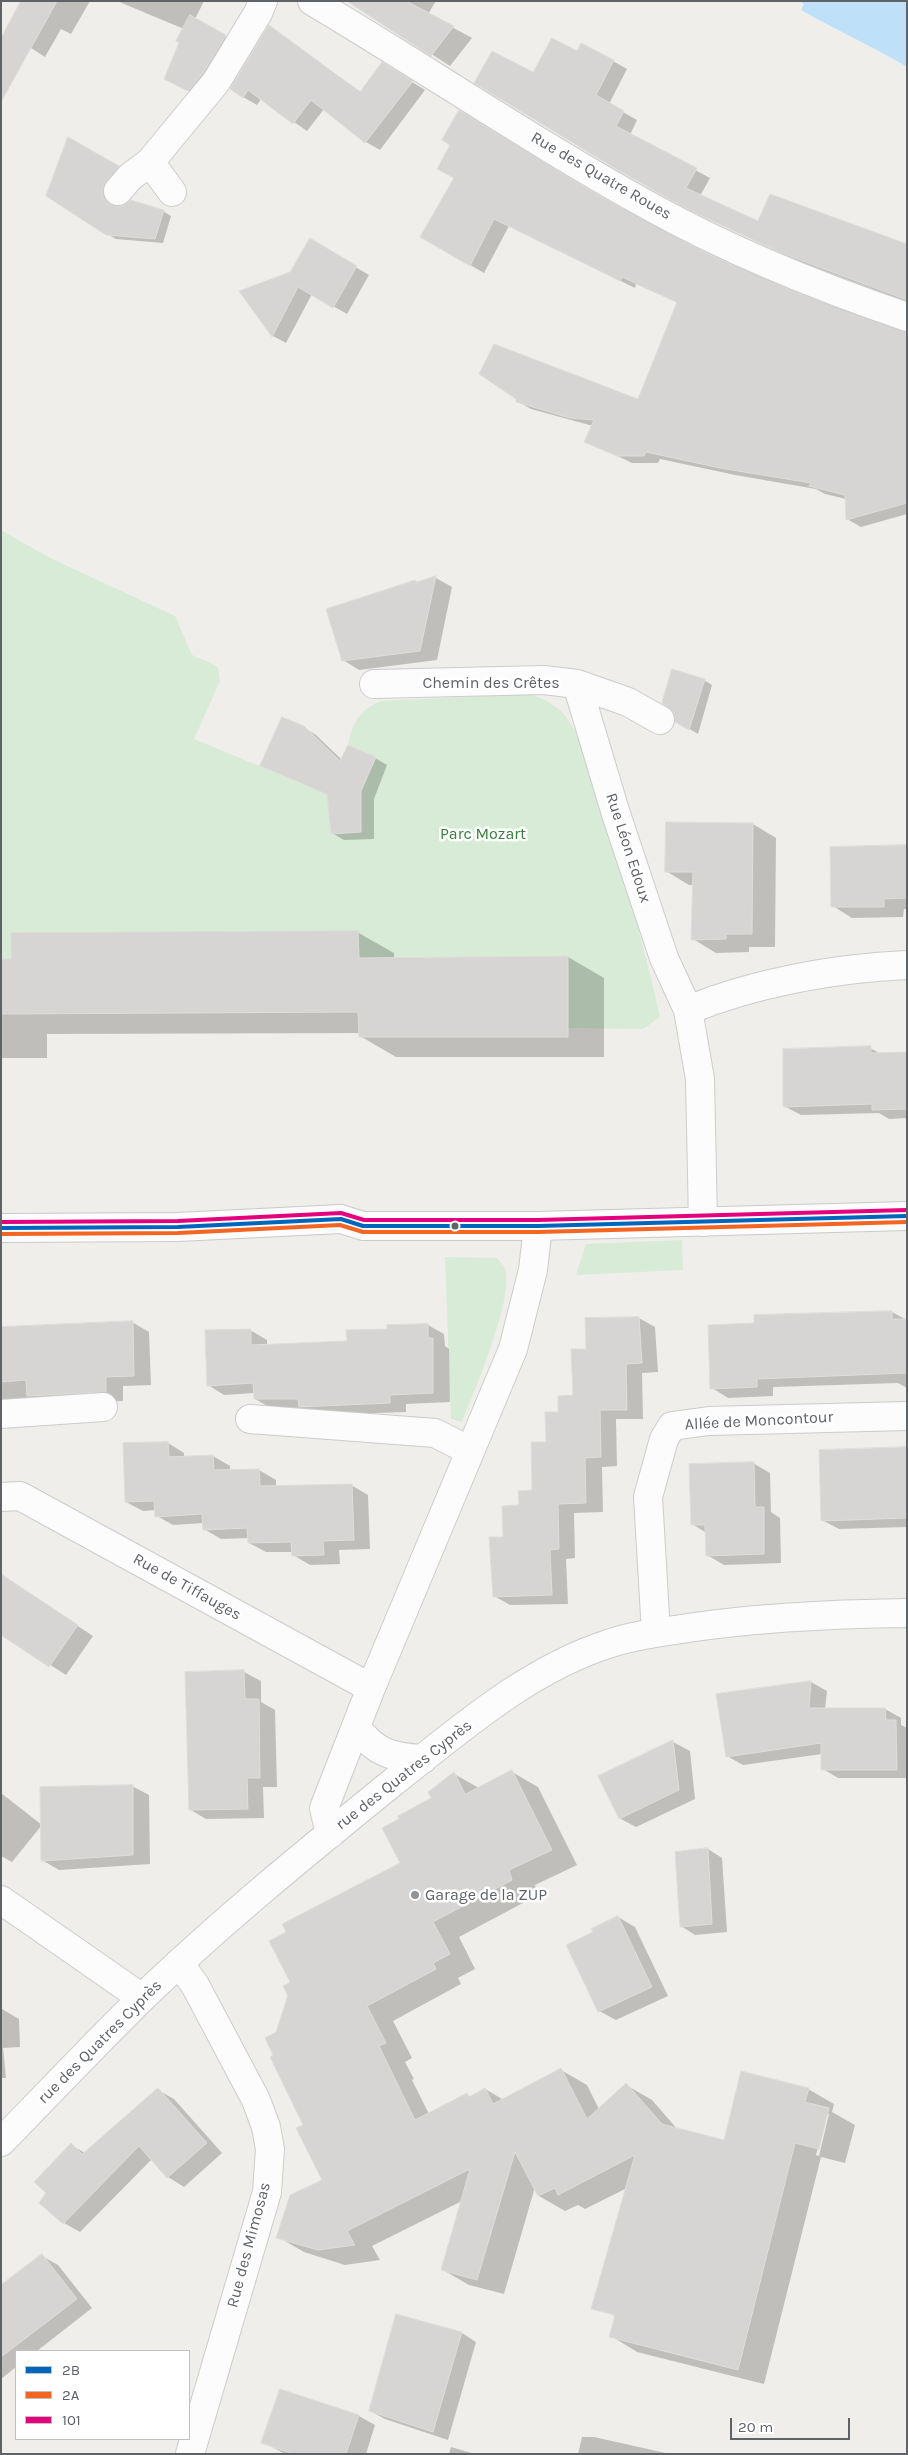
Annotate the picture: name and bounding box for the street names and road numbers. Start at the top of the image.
street label: Rue des Quatre Roues [527,128,675,224]
street label: Chemin des Crêtes [422,673,560,693]
street label: Rue Léon Edoux [601,791,655,905]
street label: Allée de Moncontour [684,1408,834,1434]
street label: Rue de Tiffauges [129,1549,245,1625]
street label: rue des Quatres Cyprès [332,1716,476,1834]
street label: rue des Quatres Cyprès [34,1976,166,2108]
street label: Rue des Mimosas [223,2180,275,2310]

